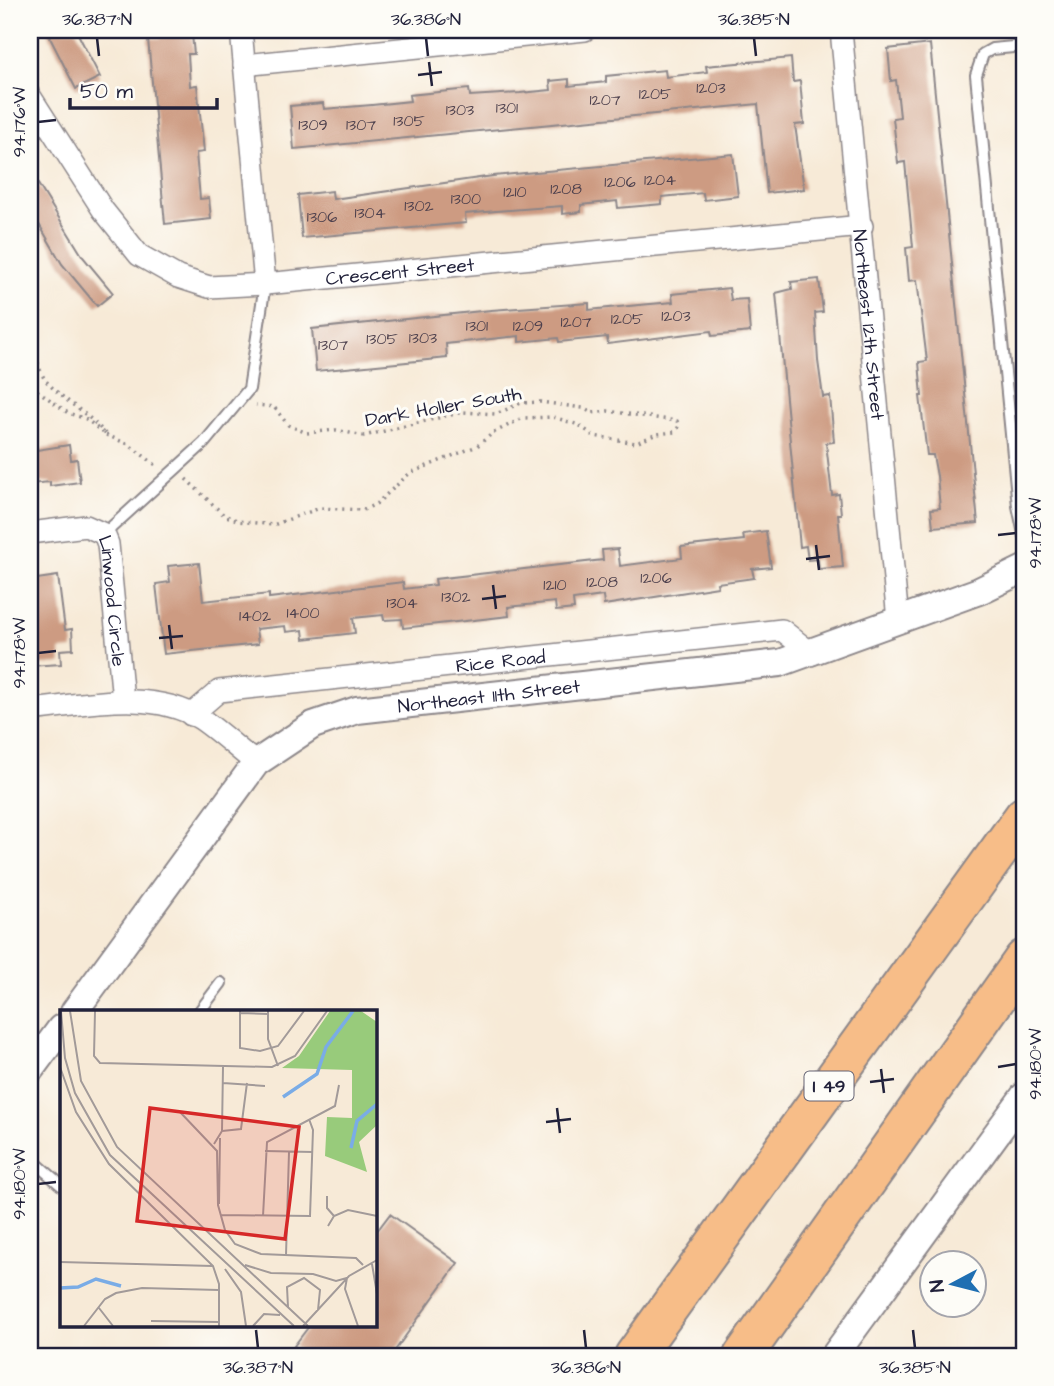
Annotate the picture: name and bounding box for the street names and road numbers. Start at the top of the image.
street label: Northeast 12th Street [845,228,891,422]
street label: Crescent Street [324,252,476,293]
street label: Dark Holler South [363,380,524,434]
street label: Linwood Circle [91,531,132,668]
street label: Rice Road [454,644,547,680]
street label: Northeast 11th Street [396,673,582,720]
road number: I 49 [804,1072,854,1100]

